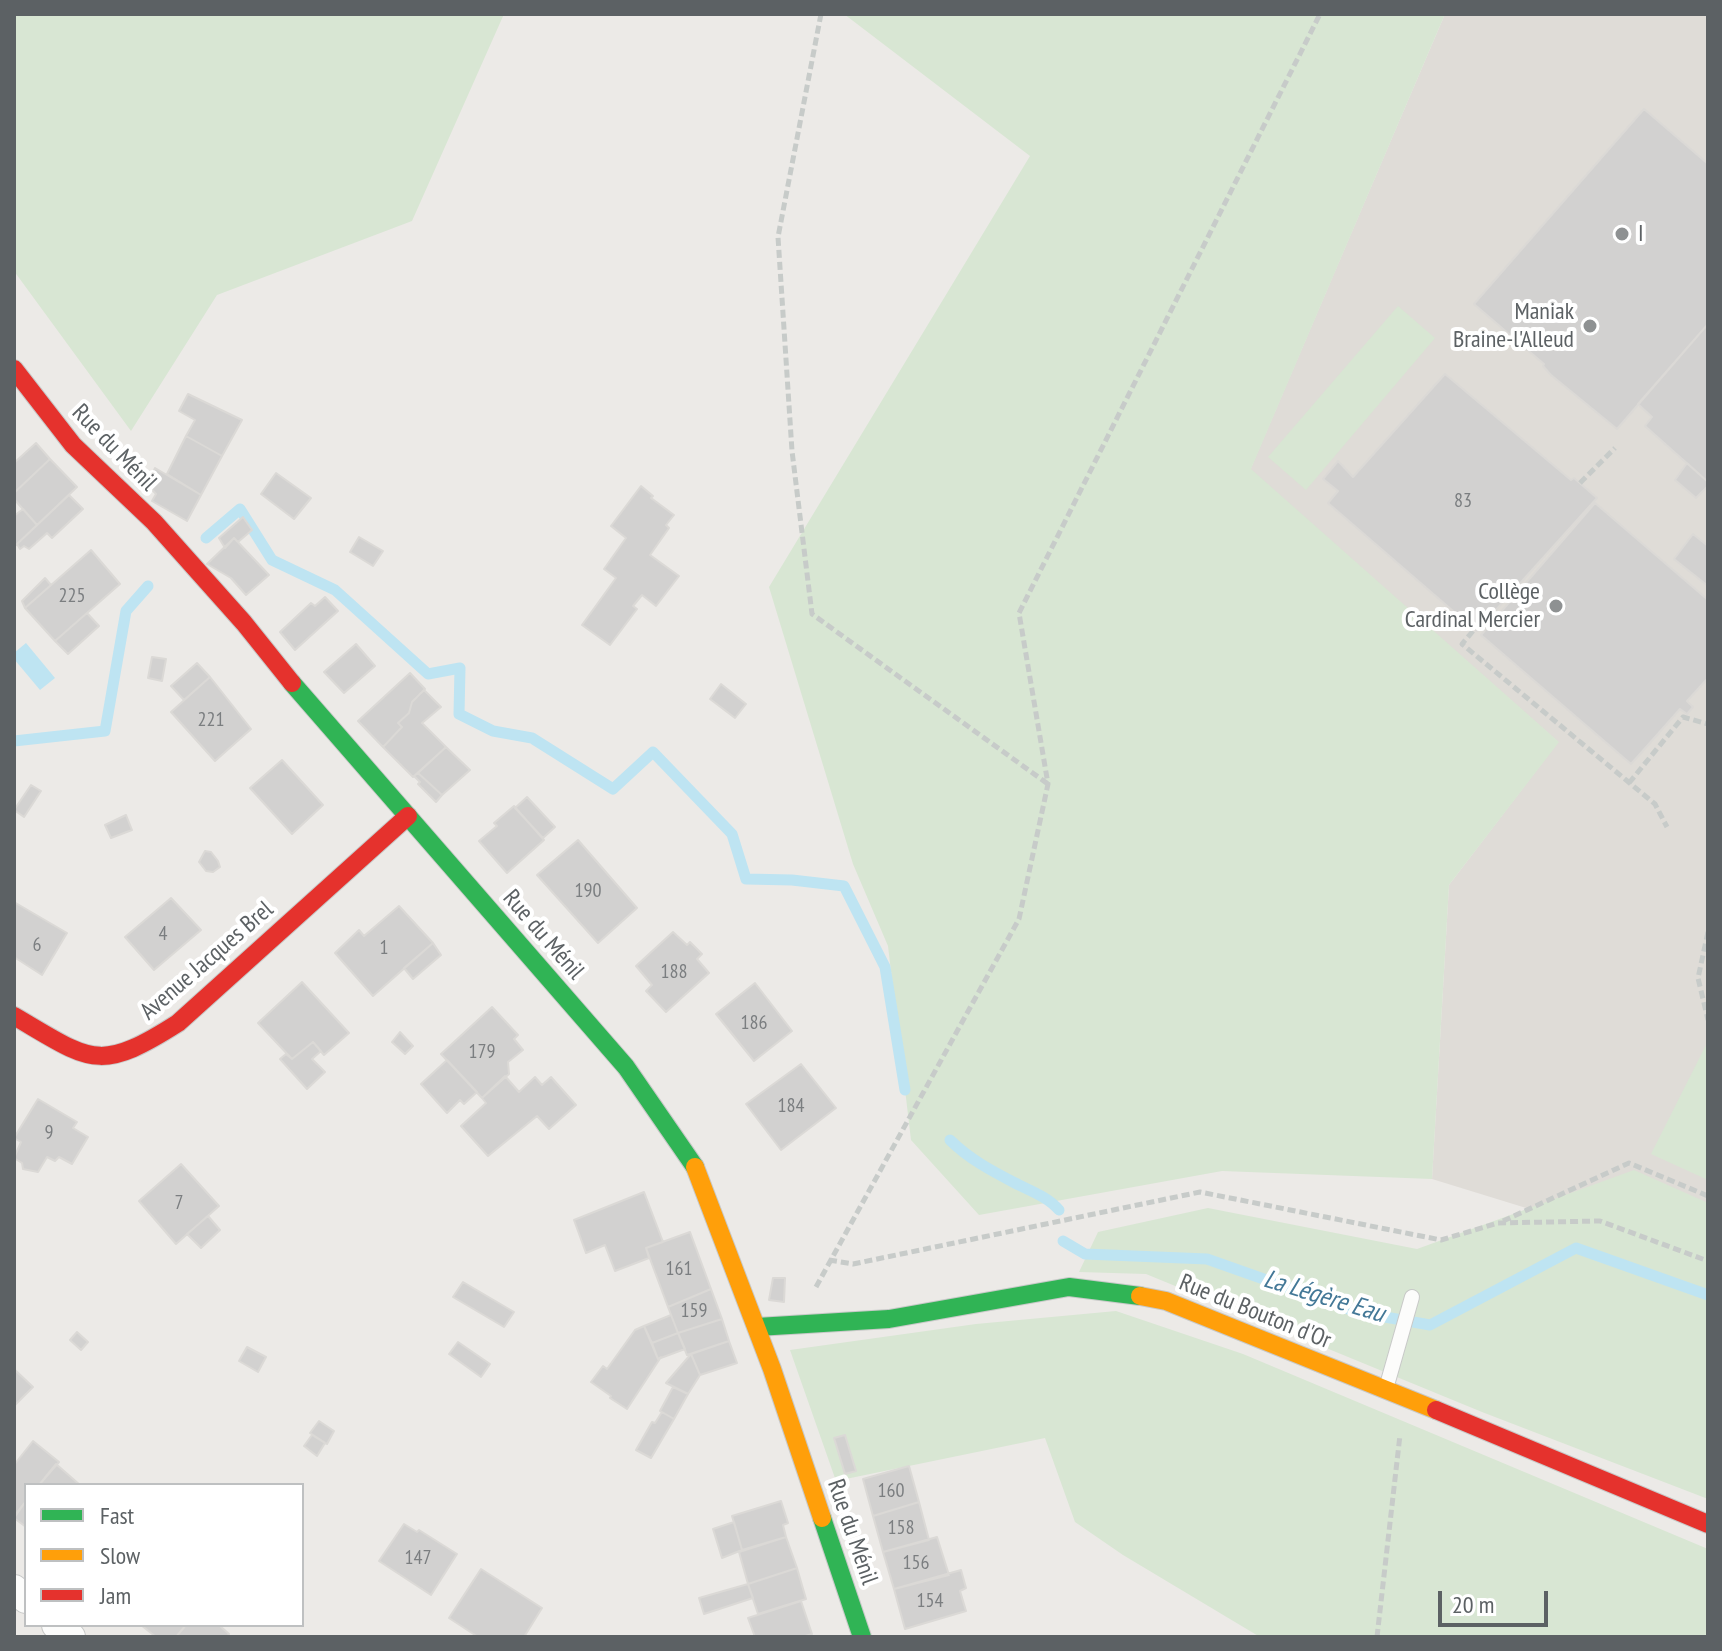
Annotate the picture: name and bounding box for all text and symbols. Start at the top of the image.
place label: I [1638,220,1644,248]
marker: I [1613,225,1631,243]
place label: Maniak Braine-l'Alleud [1453,298,1574,354]
marker: Maniak Braine-l'Alleud [1581,317,1599,335]
street label: Rue du Ménil [66,399,162,497]
house number: 83 [1454,489,1472,513]
place label: Collège Cardinal Mercier [1405,578,1540,634]
house number: 225 [59,584,85,608]
marker: Collège Cardinal Mercier [1547,597,1565,615]
house number: 221 [198,708,224,732]
house number: 190 [575,879,601,903]
street label: Rue du Ménil [496,884,590,986]
street label: Avenue Jacques Brel [135,895,279,1027]
house number: 4 [159,922,167,946]
house number: 6 [33,933,41,957]
house number: 1 [380,936,388,960]
house number: 188 [661,960,687,984]
house number: 186 [741,1011,767,1035]
house number: 179 [469,1040,495,1064]
house number: 184 [778,1094,804,1118]
house number: 9 [45,1121,53,1145]
house number: 7 [175,1191,183,1215]
house number: 161 [666,1257,692,1281]
water label: La Légère Eau [1260,1264,1388,1330]
street label: Rue du Bouton d'Or [1175,1268,1335,1356]
house number: 159 [681,1299,707,1323]
street label: Rue du Ménil [821,1476,883,1588]
house number: 160 [878,1479,904,1503]
legend [24,1483,304,1627]
text: Fast [100,1500,134,1531]
house number: 158 [888,1516,914,1540]
text: Slow [100,1540,140,1571]
house number: 147 [405,1546,431,1570]
house number: 156 [903,1551,929,1575]
scale bar [1442,1575,1552,1625]
text: Jam [100,1580,131,1611]
house number: 154 [917,1589,943,1613]
text: 20 m [1452,1589,1494,1620]

